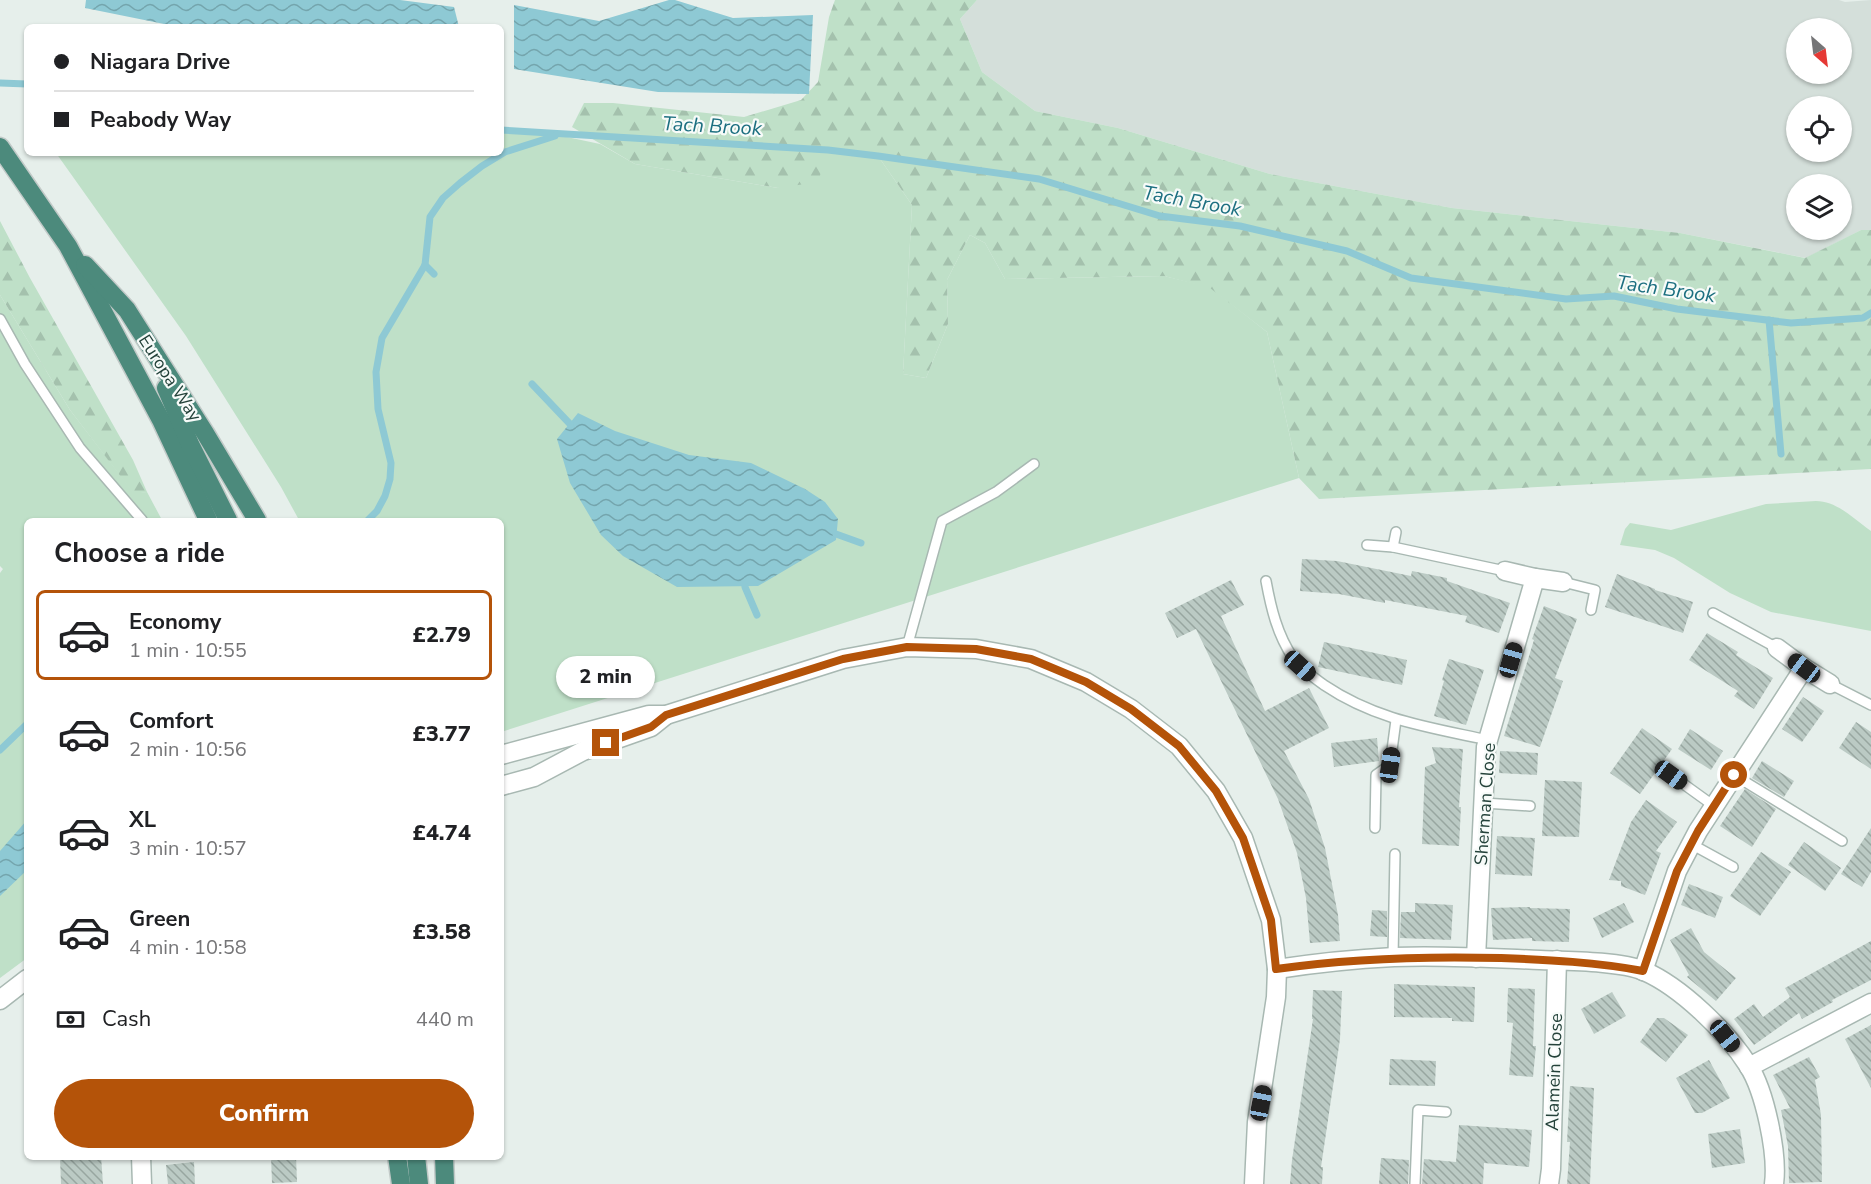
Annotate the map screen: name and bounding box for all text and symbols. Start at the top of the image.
north arrow [1786,18,1852,84]
map controls [1786,18,1852,240]
text: Niagara Drive [90,47,230,77]
button: locate [1786,96,1852,162]
text: Peabody Way [90,105,231,135]
water label: Tach Brook [662,110,763,142]
button: layers [1786,174,1852,240]
water label: Tach Brook [1141,179,1244,223]
water label: Tach Brook [1615,269,1718,309]
street label: Europa Way [133,330,207,427]
text: Choose a ride [54,535,225,572]
text: Economy [129,607,221,637]
icon: car [57,608,111,662]
text: £2.79 [412,620,471,650]
text: 1 min · 10:55 [129,637,247,664]
car [1497,640,1525,680]
car [1281,647,1319,685]
car [1784,650,1824,686]
callout: 2 min [556,656,656,698]
text: 2 min [579,663,632,690]
text: Comfort [129,706,213,736]
icon: car [57,707,111,761]
text: £3.77 [412,719,471,749]
route end [592,729,619,756]
text: 2 min · 10:56 [129,736,247,763]
street label: Sherman Close [1469,742,1501,866]
car [1379,746,1401,784]
car [1651,757,1691,793]
route start [1720,761,1747,788]
text: XL [129,805,156,835]
icon: car [57,806,111,860]
text: £4.74 [412,818,471,848]
text: 3 min · 10:57 [129,835,247,862]
text: Green [129,904,190,934]
icon: car [57,905,111,959]
text: £3.58 [412,917,471,947]
text: 4 min · 10:58 [129,934,247,961]
icon: cash [54,1003,87,1036]
text: Cash [102,1004,151,1034]
text: 440 m [416,1006,474,1033]
street label: Alamein Close [1540,1013,1568,1131]
car [1707,1016,1743,1056]
button: Confirm [54,1079,474,1148]
car [1249,1084,1273,1122]

